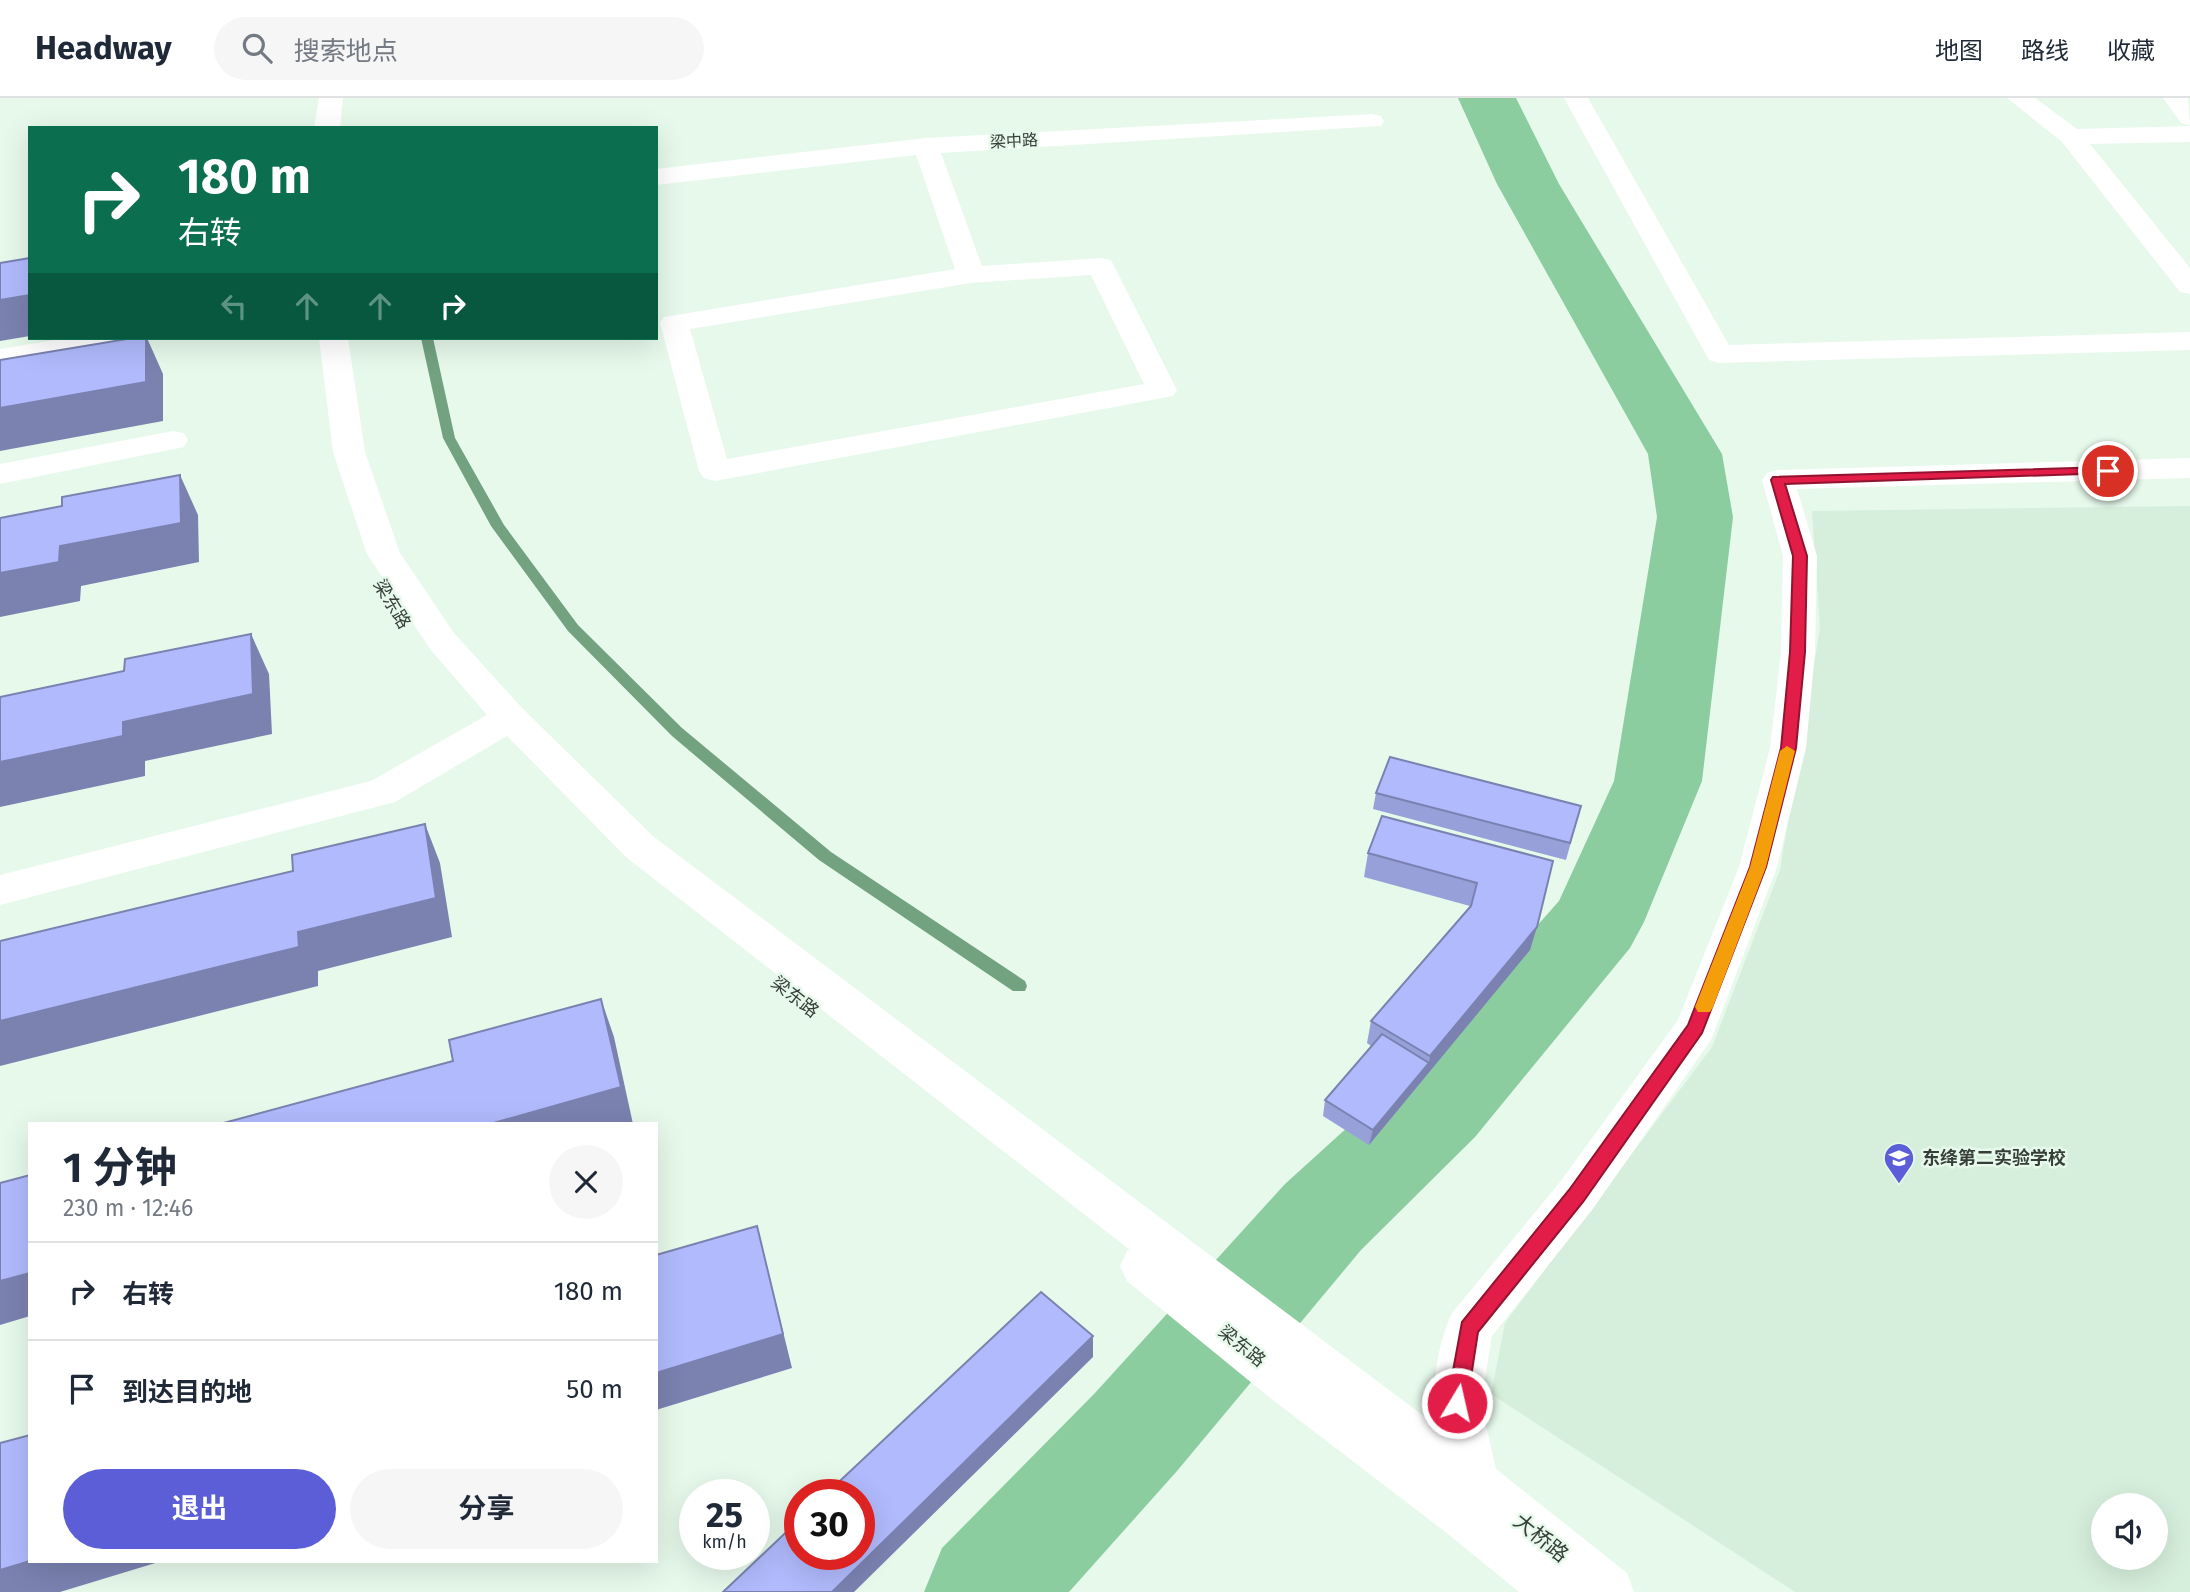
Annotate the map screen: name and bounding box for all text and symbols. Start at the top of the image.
search box [214,17,704,80]
text: Headway [35,28,172,68]
icon: search [238,29,276,67]
text: 搜索地点 [294,36,398,67]
text: 地图 [1935,37,1983,65]
text: 路线 [2021,37,2069,65]
text: 收藏 [2107,37,2155,65]
street label: 梁中路 [990,130,1038,152]
text: 180 m [178,147,311,206]
icon: right [63,154,154,245]
text: 右转 [178,214,242,252]
icon: left [215,287,253,325]
icon: ahead [288,287,326,325]
icon: ahead [361,287,399,325]
icon: right [434,287,472,325]
pin [2078,441,2138,501]
icon: arrive [2089,452,2127,490]
street label: 梁东路 [369,575,415,633]
street label: 梁东路 [767,972,823,1022]
school or university icon: 东绛第二实验学校 [1882,1141,1916,1185]
text: 1 分钟 [63,1143,176,1193]
button: close [549,1145,623,1219]
place label: 东绛第二实验学校 [1922,1147,2066,1169]
text: 230 m · 12:46 [63,1194,193,1222]
icon: right [63,1272,101,1310]
text: 180 m [554,1276,623,1307]
text: 右转 [122,1279,174,1310]
street label: 梁东路 [1214,1320,1270,1372]
position arrow [1420,1366,1494,1440]
icon: arrive [63,1370,101,1408]
text: 50 m [566,1374,623,1405]
text: 到达目的地 [122,1377,252,1408]
button: 退出 [63,1469,336,1549]
button: 分享 [350,1469,623,1549]
speed limit sign: 30 [784,1479,875,1570]
map controls [2091,1493,2168,1570]
button: sound [2091,1493,2168,1570]
text: 25 [706,1494,743,1536]
street label: 大桥路 [1508,1508,1574,1568]
text: km/h [702,1531,747,1553]

